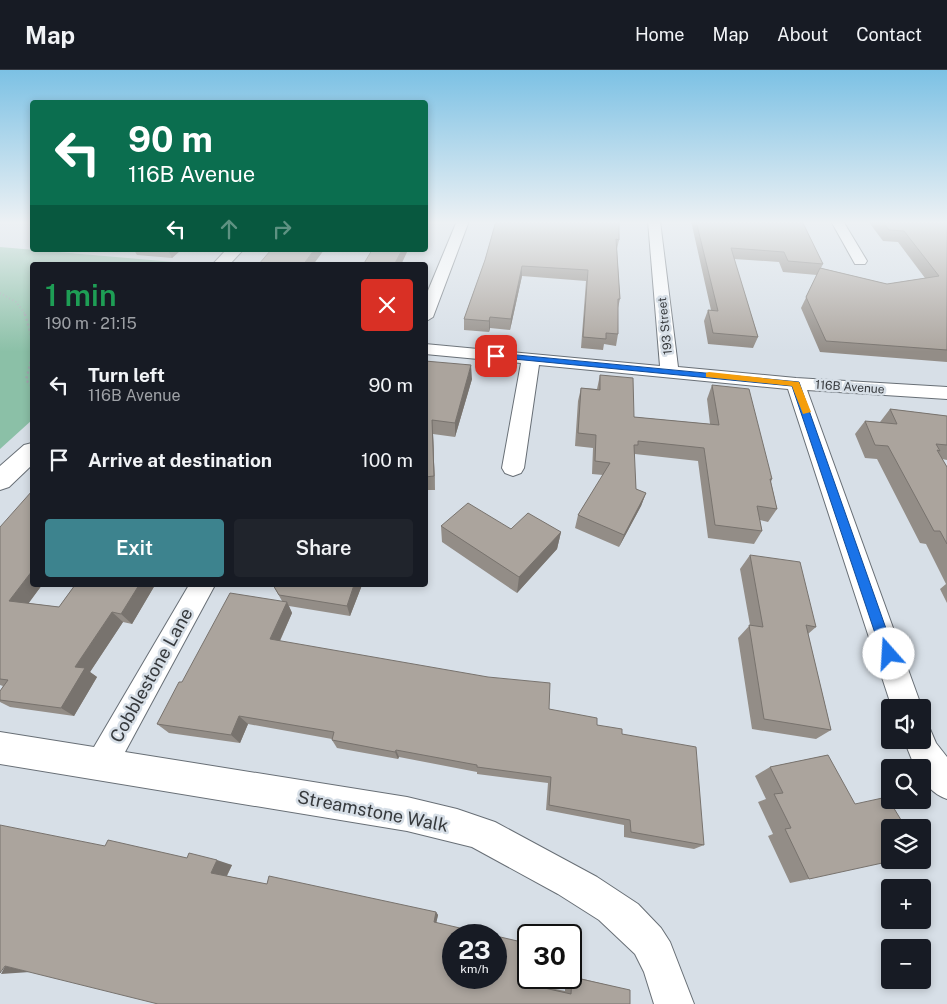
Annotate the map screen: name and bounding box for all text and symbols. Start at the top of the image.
text: Map [25,21,75,49]
text: Home [635,24,685,45]
text: Map [713,24,749,45]
text: About [777,24,828,45]
text: Contact [856,24,922,45]
text: 90 m [128,119,213,160]
icon: left [45,120,110,185]
text: 116B Avenue [128,161,255,187]
icon: left [162,215,190,243]
icon: ahead [215,215,243,243]
icon: right [268,215,296,243]
text: 1 min [45,277,116,313]
button: close [361,279,413,331]
street label: 193 Street [655,296,675,355]
text: 190 m · 21:15 [45,314,137,333]
pin [475,335,517,377]
icon: arrive [482,342,510,370]
text: Turn left [88,364,165,386]
icon: left [45,371,73,399]
text: 90 m [369,374,413,396]
street label: 116B Avenue [815,378,885,396]
text: 116B Avenue [88,386,181,405]
icon: arrive [45,446,73,474]
text: Arrive at destination [88,449,272,471]
text: 100 m [361,449,413,471]
button: Exit [45,519,224,577]
button: Share [234,519,413,577]
street label: Cobblestone Lane [105,604,197,746]
position arrow [862,627,914,679]
map controls [881,699,931,989]
button: sound [881,699,931,749]
button: search [881,759,931,809]
street label: Streamstone Walk [296,786,450,836]
button: layers [881,819,931,869]
button: + [881,879,931,929]
speed limit sign: 30 [517,924,582,989]
text: 23 [458,935,491,965]
button: − [881,939,931,989]
text: km/h [460,962,489,976]

